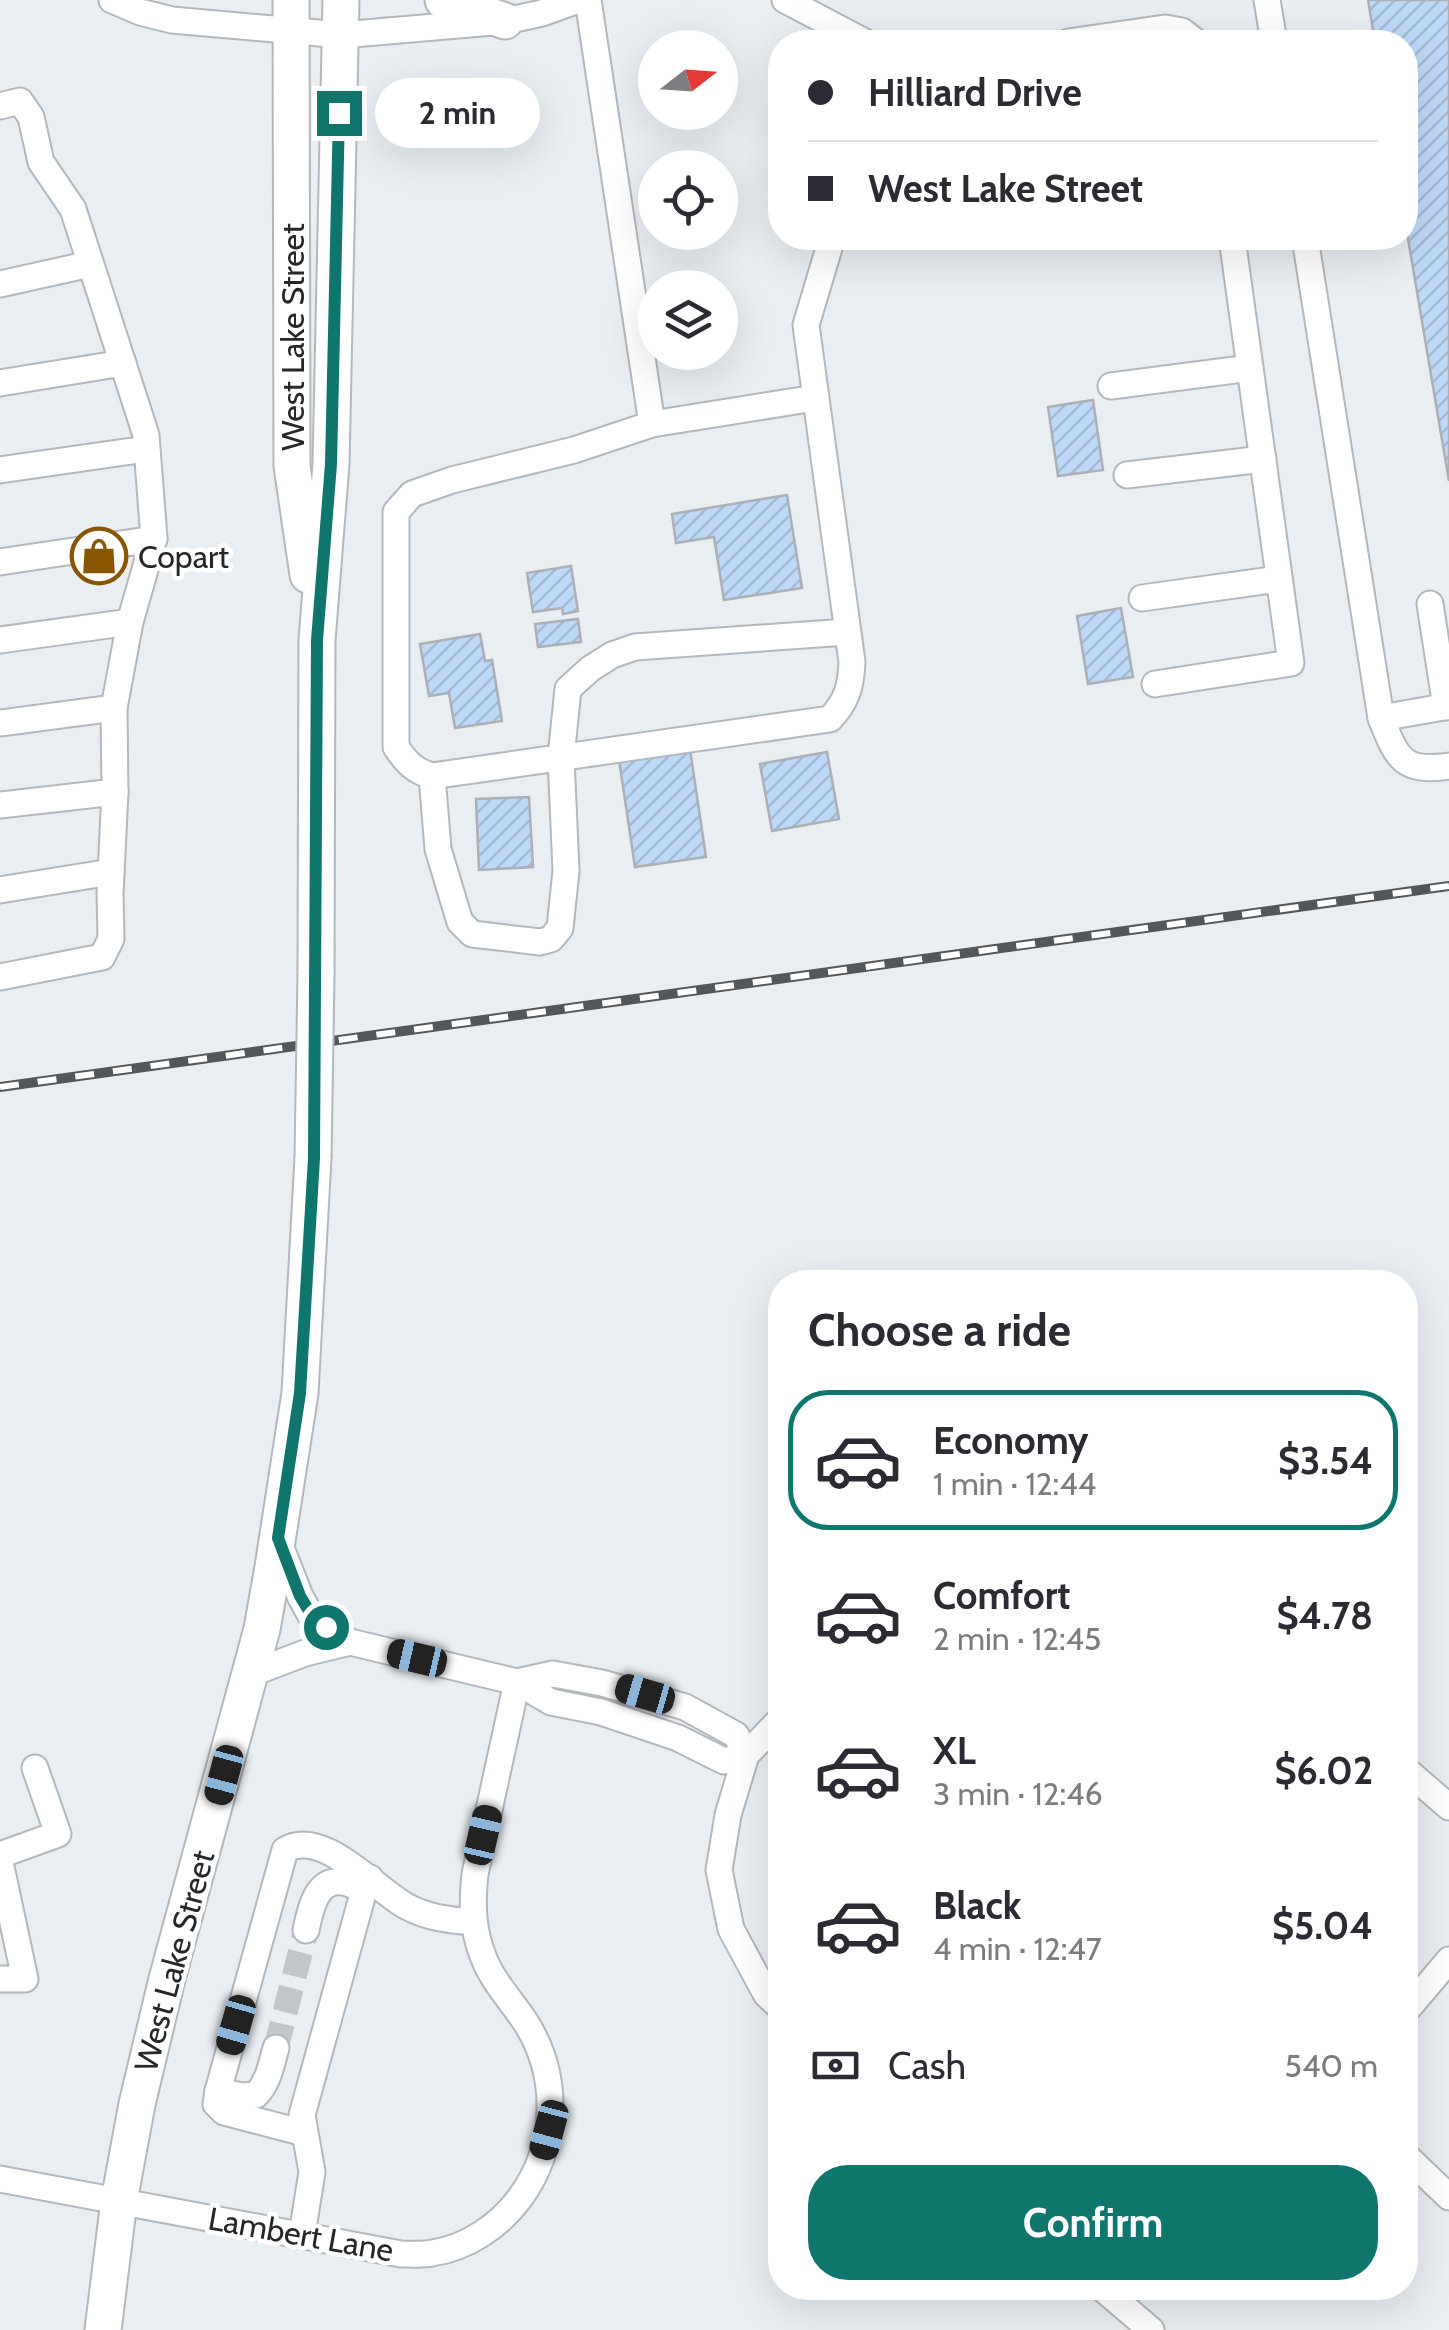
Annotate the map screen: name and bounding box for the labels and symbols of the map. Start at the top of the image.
north arrow [638,30,738,130]
callout: 2 min [374,78,539,148]
route end [317,91,362,136]
street label: West Lake Street [273,223,312,451]
shop icon: Copart [69,526,129,586]
place label: Copart [138,537,229,576]
route start [304,1605,349,1650]
car [384,1637,450,1679]
car [612,1671,678,1717]
car [202,1742,246,1808]
car [462,1802,504,1868]
street label: West Lake Street [126,1846,222,2076]
car [213,1992,259,2058]
car [527,2097,571,2163]
street label: Lambert Lane [205,2199,397,2269]

